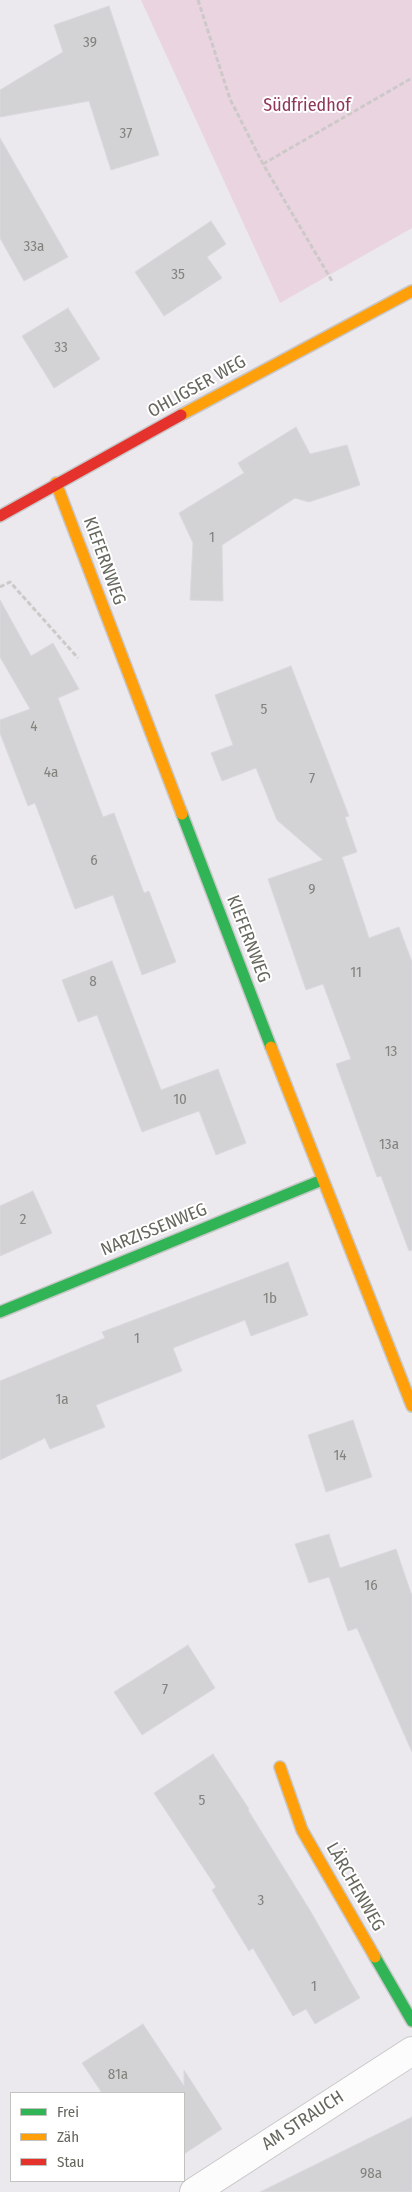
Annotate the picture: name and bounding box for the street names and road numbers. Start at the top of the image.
street label: OHLIGSER WEG [144,351,250,423]
street label: KIEFERNWEG [78,514,130,608]
street label: KIEFERNWEG [221,892,275,986]
street label: NARZISSENWEG [98,1199,210,1261]
street label: LÄRCHENWEG [321,1839,389,1935]
street label: AM STRAUCH [258,2087,348,2155]

